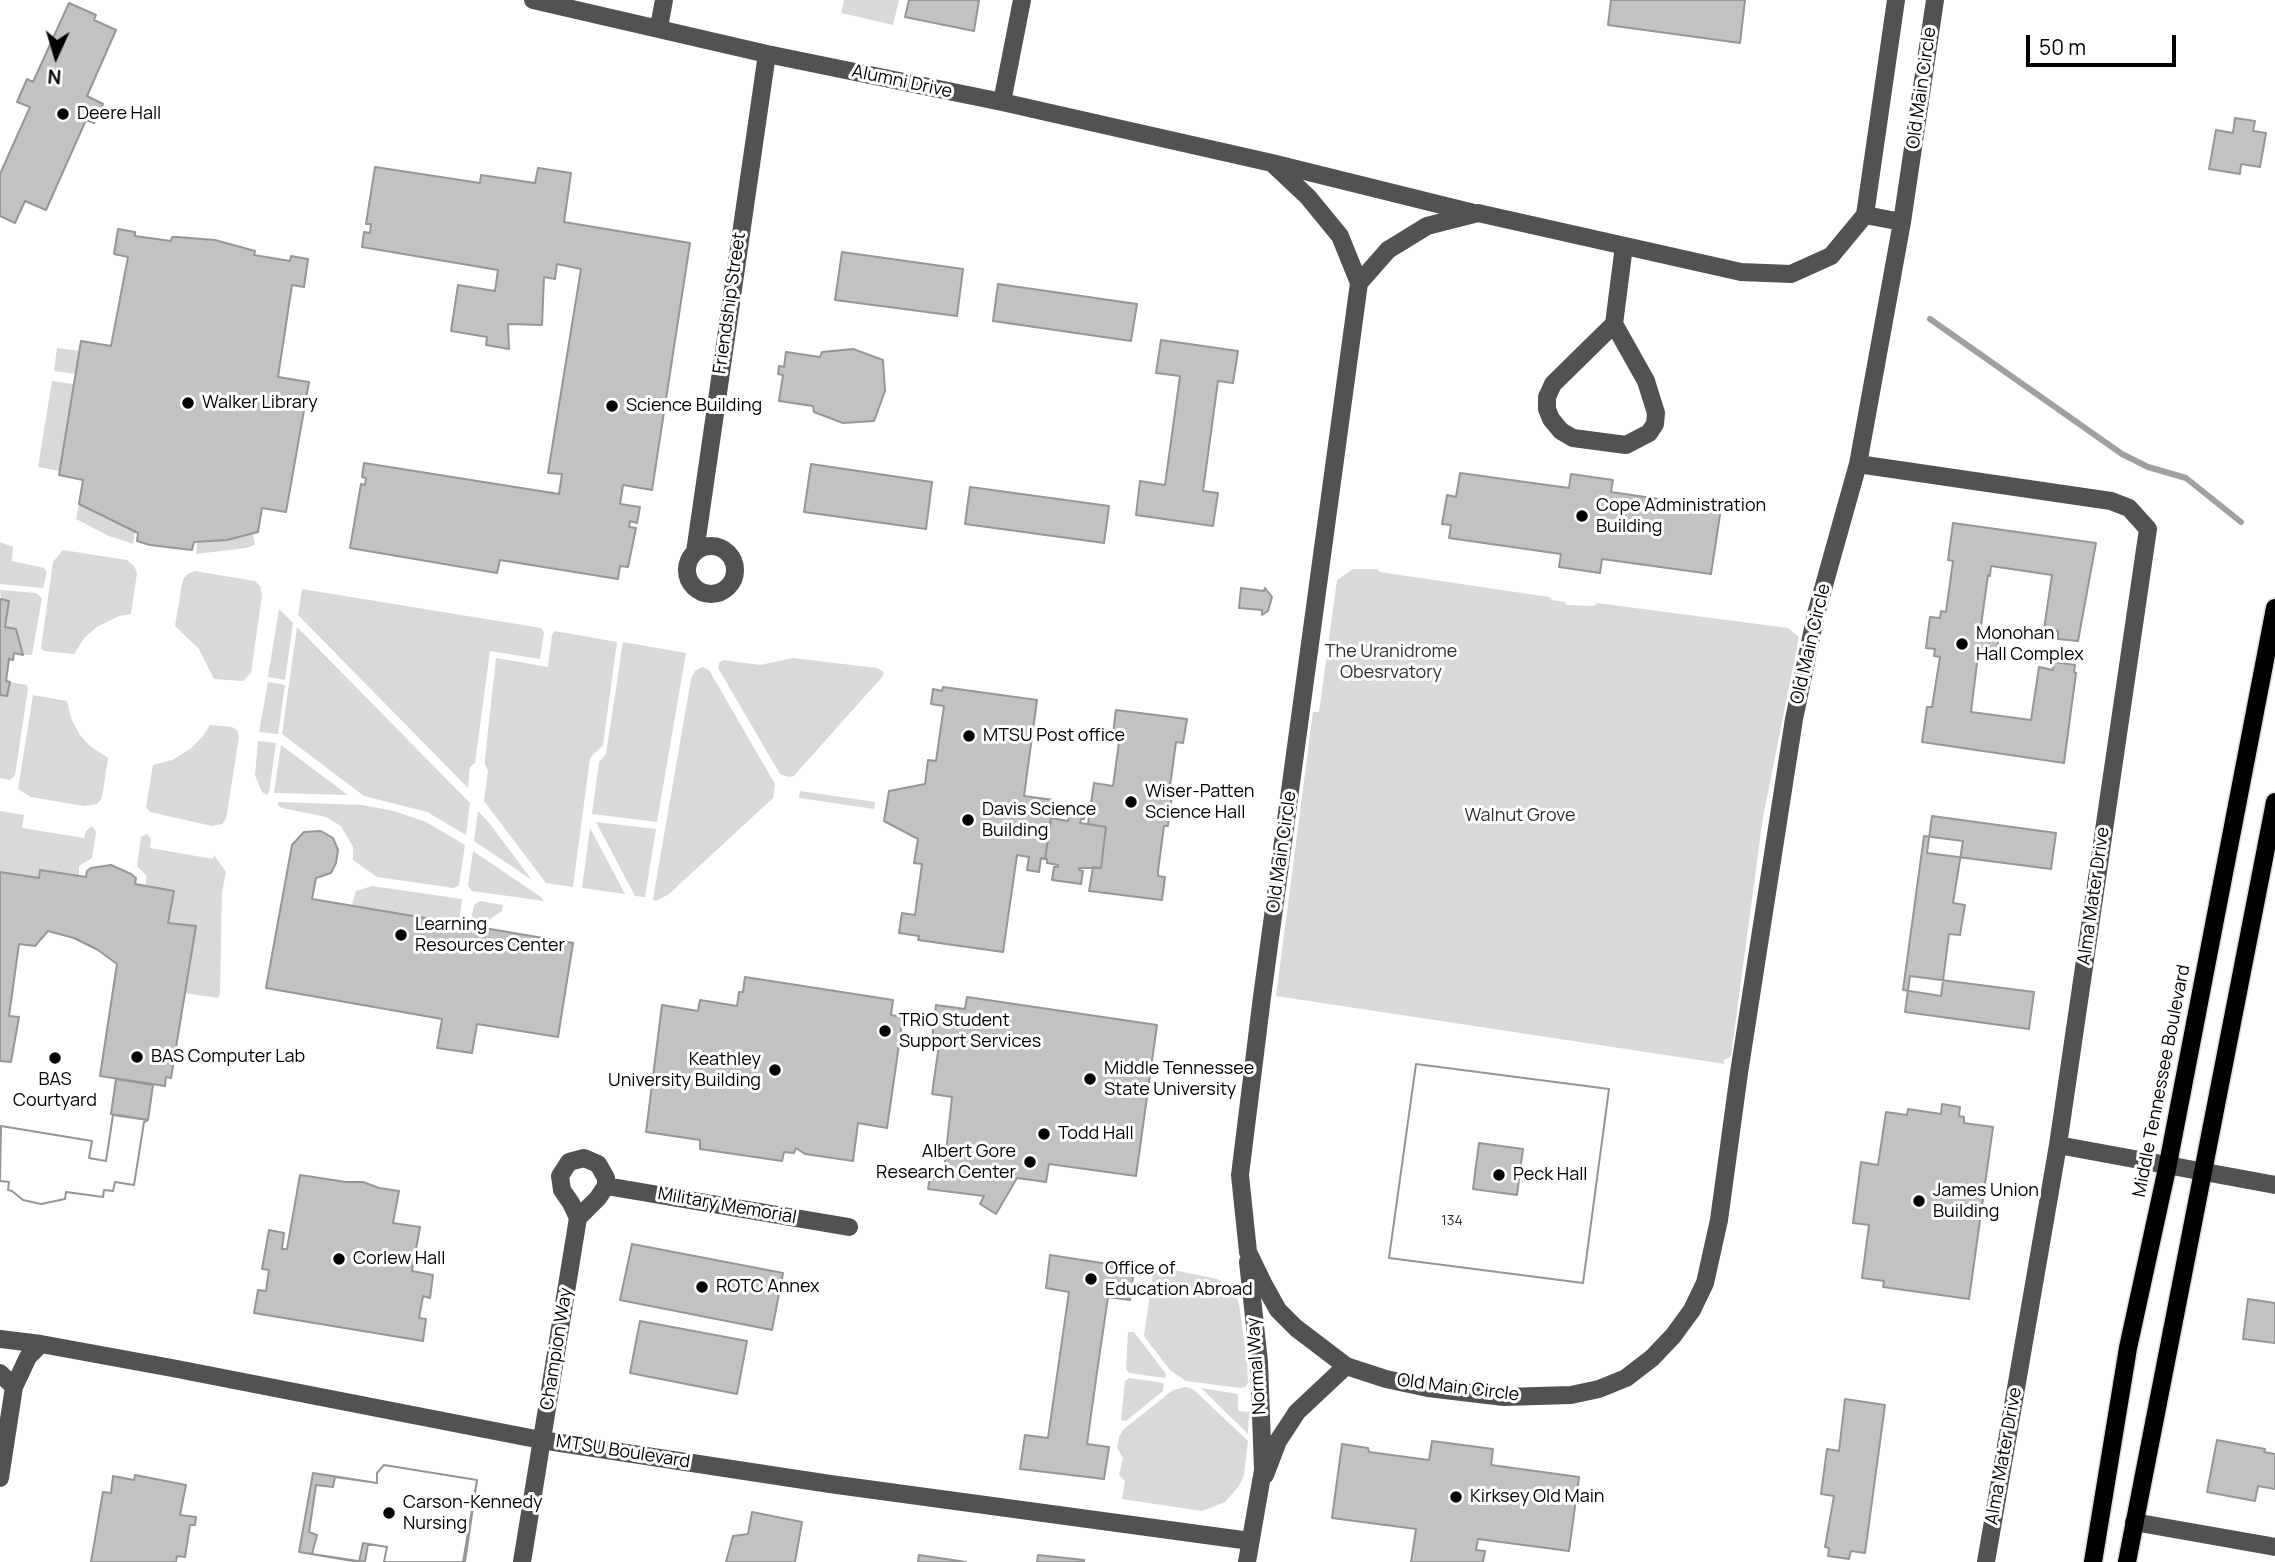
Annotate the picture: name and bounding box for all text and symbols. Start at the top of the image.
north arrow [21,21,91,91]
scale bar [2030,21,2180,65]
street label: Old Main Circle [1903,26,1941,150]
text: 50 m [2039,33,2086,61]
street label: Alumni Drive [850,61,954,103]
text: N [47,64,62,90]
place label: Deere Hall [77,103,161,125]
marker: Deere Hall [55,106,71,122]
street label: Friendship Street [709,231,751,375]
place label: Walker Library [202,392,318,414]
marker: Walker Library [180,395,196,411]
place label: Science Building [626,395,762,417]
marker: Science Building [604,398,620,414]
place label: Cope Administration Building [1596,495,1766,538]
marker: Cope Administration Building [1574,508,1590,524]
street label: Old Main Circle [1787,582,1835,706]
place label: Monohan Hall Complex [1976,623,2084,666]
marker: Monohan Hall Complex [1954,636,1970,652]
park label: The Uranidrome Obesrvatory [1325,641,1457,684]
place label: MTSU Post office [983,725,1125,747]
marker: MTSU Post office [961,728,977,744]
place label: Wiser-Patten Science Hall [1145,781,1254,824]
street label: Old Main Circle [1263,790,1301,914]
marker: Wiser-Patten Science Hall [1123,794,1139,810]
place label: Davis Science Building [982,799,1096,842]
park label: Walnut Grove [1464,805,1576,827]
marker: Davis Science Building [960,812,976,828]
street label: Alma Mater Drive [2074,826,2114,966]
place label: Learning Resources Center [415,914,565,956]
marker: Learning Resources Center [393,927,409,943]
street label: Middle Tennessee Boulevard [2129,963,2195,1199]
place label: TRiO Student Support Services [899,1010,1041,1052]
marker: TRiO Student Support Services [877,1023,893,1039]
place label: BAS Computer Lab [151,1046,305,1068]
marker: BAS Computer Lab [129,1049,145,1065]
place label: Keathley University Building [608,1049,761,1092]
marker: BAS Courtyard [47,1050,63,1066]
place label: Middle Tennessee State University [1104,1058,1254,1100]
marker: Keathley University Building [767,1062,783,1078]
place label: BAS Courtyard [13,1069,97,1112]
marker: Middle Tennessee State University [1082,1071,1098,1087]
place label: Todd Hall [1058,1123,1134,1145]
marker: Todd Hall [1036,1126,1052,1142]
place label: Albert Gore Research Center [876,1141,1016,1184]
marker: Albert Gore Research Center [1022,1154,1038,1170]
place label: Peck Hall [1513,1164,1588,1186]
marker: Peck Hall [1491,1167,1507,1183]
place label: James Union Building [1933,1180,2039,1222]
street label: Military Memorial [656,1183,798,1229]
marker: James Union Building [1911,1193,1927,1209]
house number: 134 [1441,1213,1463,1229]
place label: Corlew Hall [353,1248,446,1270]
marker: Corlew Hall [331,1251,347,1267]
place label: Office of Education Abroad [1105,1258,1253,1300]
marker: Office of Education Abroad [1083,1271,1099,1287]
place label: ROTC Annex [716,1276,820,1298]
marker: ROTC Annex [694,1279,710,1295]
street label: Champion Way [537,1286,577,1412]
street label: Normal Way [1243,1317,1271,1415]
street label: Old Main Circle [1396,1370,1520,1406]
street label: Alma Mater Drive [1981,1386,2027,1526]
street label: MTSU Boulevard [554,1431,692,1473]
place label: Kirksey Old Main [1470,1486,1605,1508]
marker: Kirksey Old Main [1448,1489,1464,1505]
place label: Carson-Kennedy Nursing [403,1492,543,1534]
marker: Carson-Kennedy Nursing [381,1505,397,1521]

